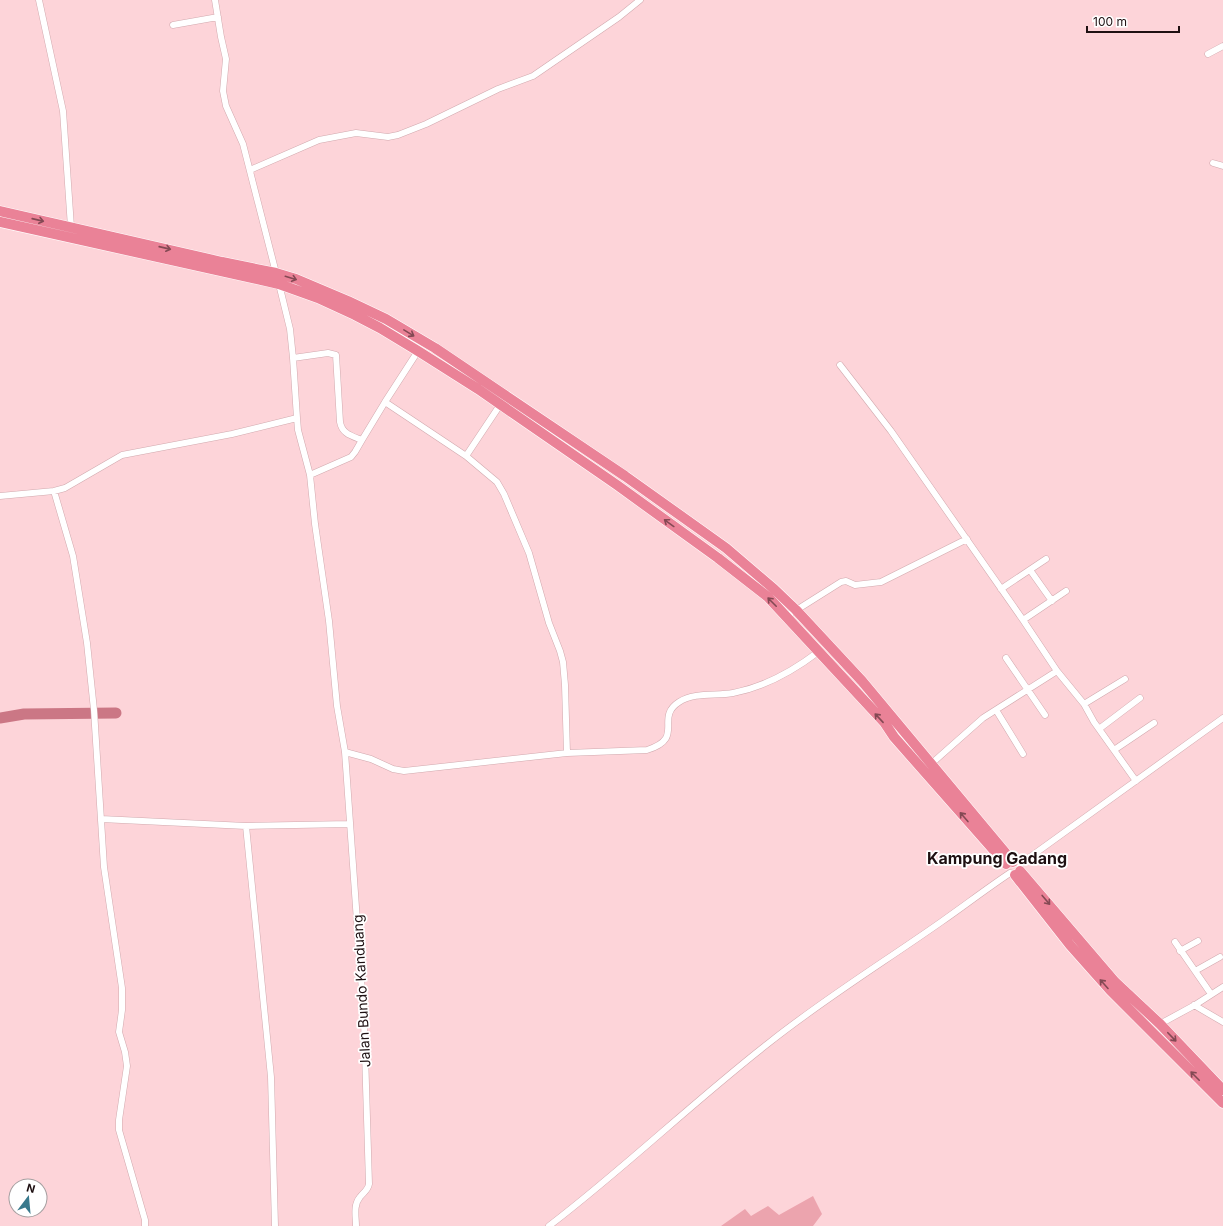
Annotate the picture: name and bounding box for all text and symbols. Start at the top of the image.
scale bar [1087,8,1179,34]
text: 100 m [1093,14,1127,29]
one-way arrow [31,216,44,224]
one-way arrow [158,245,171,253]
one-way arrow [285,275,298,282]
one-way arrow [403,329,415,337]
one-way arrow [664,519,675,527]
one-way arrow [767,597,777,607]
one-way arrow [875,713,884,723]
one-way arrow [960,812,969,822]
district label: Kampung Gadang [927,848,1067,868]
one-way arrow [1041,895,1050,905]
street label: Jalan Bundo Kanduang [349,914,373,1068]
one-way arrow [1099,978,1108,989]
one-way arrow [1167,1032,1176,1042]
one-way arrow [1191,1071,1200,1081]
north arrow [8,1178,48,1218]
text: N [25,1181,37,1196]

